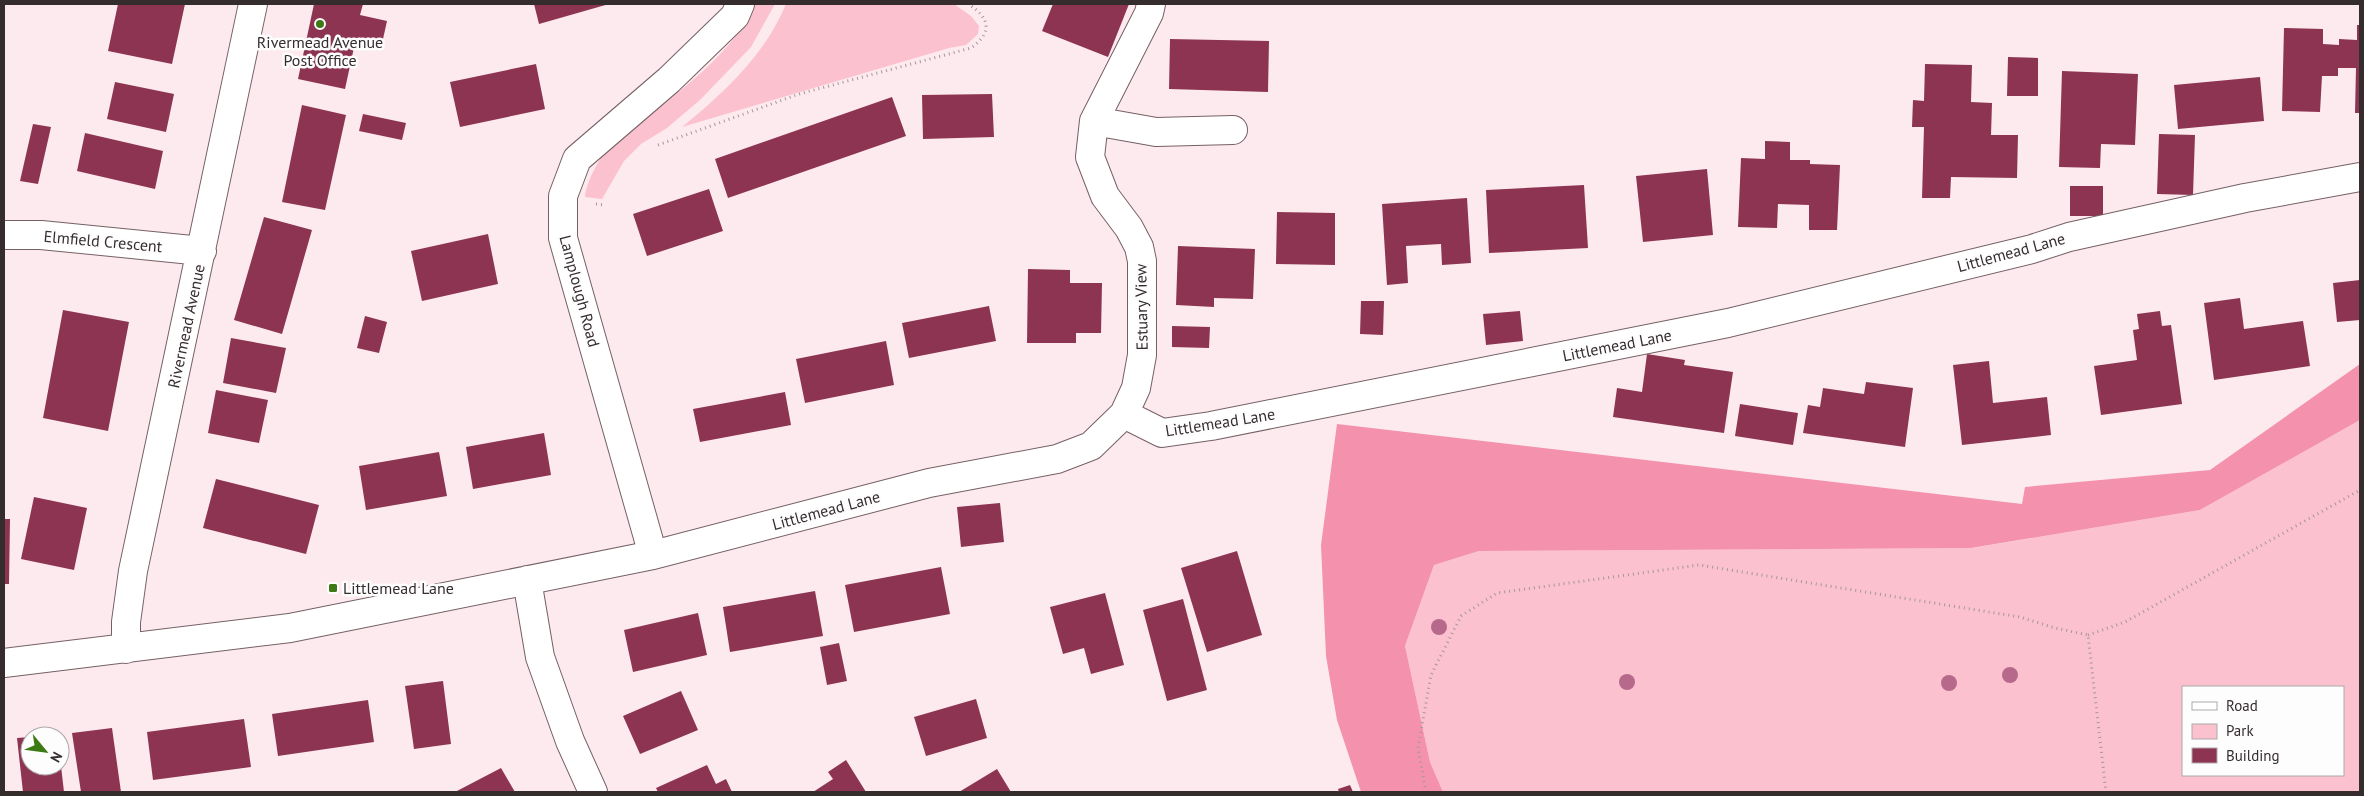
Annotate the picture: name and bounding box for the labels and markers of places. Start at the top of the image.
marker: Rivermead Avenue Post Office [314,18,326,30]
place label: Rivermead Avenue Post Office [257,32,383,70]
place label: Littlemead Lane [343,578,454,598]
marker: Littlemead Lane [327,582,339,594]

